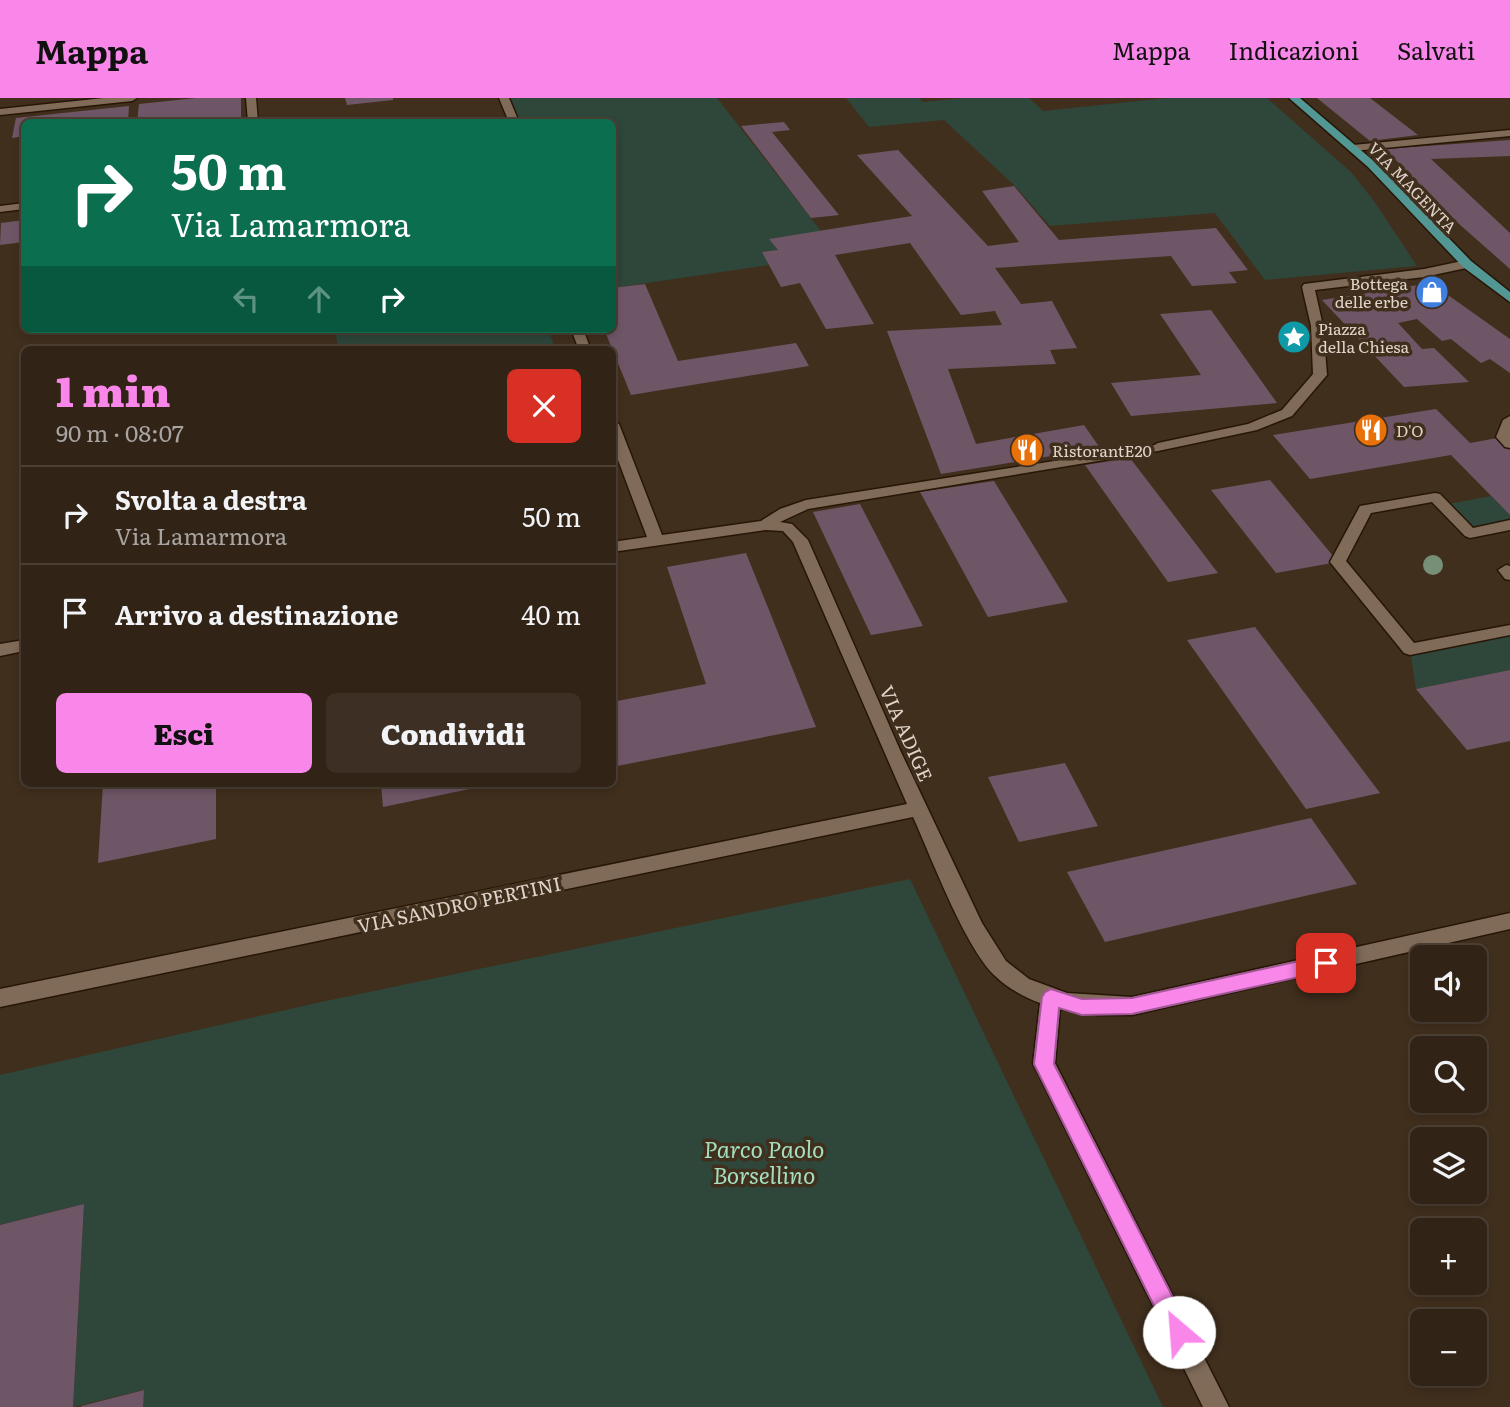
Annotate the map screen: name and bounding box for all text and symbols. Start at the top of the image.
text: Mappa [35,25,148,74]
text: Mappa [1112,32,1190,67]
text: Indicazioni [1228,32,1359,67]
text: Salvati [1397,32,1475,67]
text: 50 m [171,132,287,205]
street label: VIA MAGENTA [1363,136,1463,238]
icon: right [56,147,147,238]
text: Via Lamarmora [171,199,411,247]
place label: Bottega delle erbe [1335,271,1408,313]
shop icon: Bottega delle erbe [1413,273,1451,311]
icon: left [227,280,265,318]
icon: ahead [300,280,338,318]
icon: right [373,280,411,318]
place label: Piazza della Chiesa [1318,316,1409,358]
place icon: Piazza della Chiesa [1275,318,1313,356]
text: 1 min [56,358,171,420]
button: close [507,369,581,443]
restaurant icon: D'O [1352,411,1390,449]
text: 90 m · 08:07 [56,415,184,449]
place label: D'O [1396,418,1424,442]
restaurant icon: RistorantE20 [1008,431,1046,469]
place label: RistorantE20 [1052,438,1152,462]
text: Svolta a destra [115,479,307,518]
icon: right [56,496,94,534]
text: 50 m [522,496,581,535]
text: Via Lamarmora [115,518,287,552]
icon: arrive [56,594,94,632]
text: Arrivo a destinazione [115,594,399,633]
text: 40 m [521,594,581,633]
street label: VIA ADIGE [873,681,941,785]
button: Esci [56,693,312,773]
button: Condividi [326,693,581,773]
street label: VIA SANDRO PERTINI [355,869,563,939]
pin [1296,933,1356,993]
icon: arrive [1307,944,1345,982]
map controls [1410,945,1487,1386]
button: sound [1410,945,1487,1022]
button: search [1410,1036,1487,1113]
button: layers [1410,1127,1487,1204]
park label: Parco Paolo Borsellino [703,1131,825,1191]
button: + [1410,1218,1487,1295]
position arrow [1142,1295,1216,1369]
button: − [1410,1309,1487,1386]

